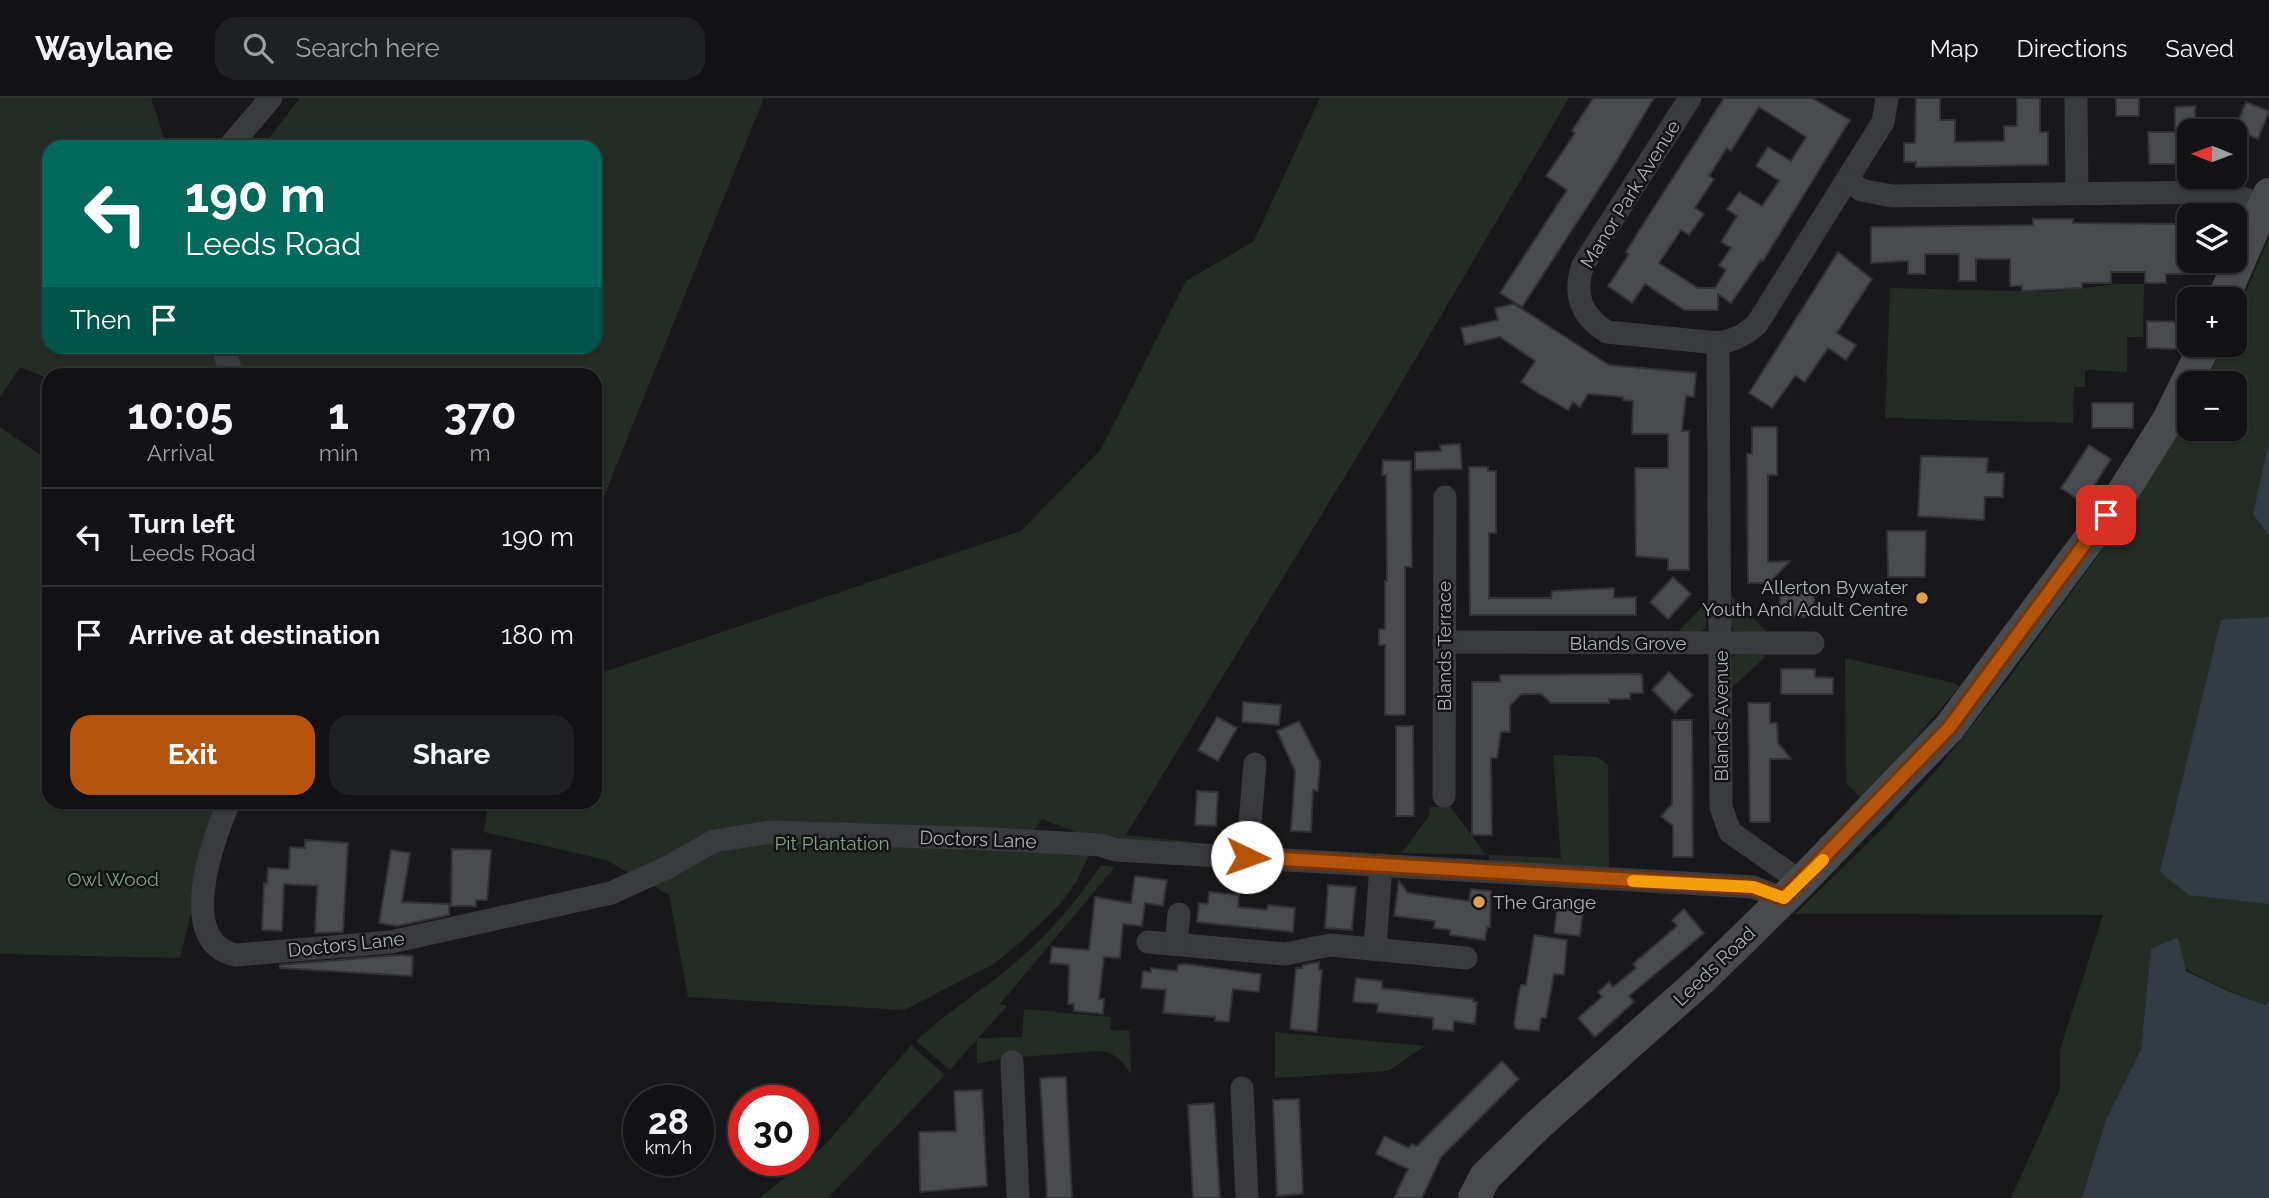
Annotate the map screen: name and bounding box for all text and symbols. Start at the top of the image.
search box [215,17,705,80]
text: Waylane [35,29,173,68]
icon: search [239,29,277,67]
text: Search here [295,33,440,63]
text: Map [1930,34,1979,63]
text: Directions [2017,34,2127,63]
text: Saved [2165,34,2234,63]
street label: Manor Park Avenue [1576,116,1684,272]
north arrow [2177,119,2247,189]
map controls [2177,119,2247,441]
text: 190 m [185,166,326,223]
icon: left [70,168,161,259]
button: layers [2177,203,2247,273]
text: Leeds Road [185,225,361,262]
button: + [2177,287,2247,357]
icon: arrive [145,301,183,339]
text: Then [70,305,131,335]
button: − [2177,371,2247,441]
text: 10:05 [127,390,233,439]
text: 1 [328,390,349,439]
text: 370 [444,390,517,439]
text: Arrival [147,439,214,466]
text: min [319,439,358,466]
text: m [470,439,491,466]
pin [2076,485,2136,545]
icon: arrive [2087,496,2125,534]
text: Turn left [129,509,235,539]
icon: left [70,518,108,556]
text: 190 m [501,522,574,552]
text: Leeds Road [129,539,256,566]
place label: Allerton Bywater Youth And Adult Centre [1702,576,1908,620]
street label: Blands Terrace [1433,581,1455,711]
marker: Allerton Bywater Youth And Adult Centre [1914,590,1930,606]
icon: arrive [70,616,108,654]
text: Arrive at destination [129,620,380,650]
text: 180 m [501,620,574,650]
street label: Blands Grove [1570,632,1686,654]
street label: Blands Avenue [1710,650,1732,782]
button: Exit [70,715,315,795]
button: Share [329,715,574,795]
position arrow [1210,820,1284,894]
street label: Doctors Lane [919,826,1037,852]
park label: Pit Plantation [774,832,890,854]
park label: Owl Wood [67,868,159,890]
place label: The Grange [1493,891,1596,913]
marker: The Grange [1471,894,1487,910]
street label: Leeds Road [1669,922,1759,1010]
street label: Doctors Lane [287,927,405,961]
speed limit sign: 30 [728,1085,819,1176]
text: 28 [648,1101,689,1142]
text: km/h [645,1137,692,1158]

